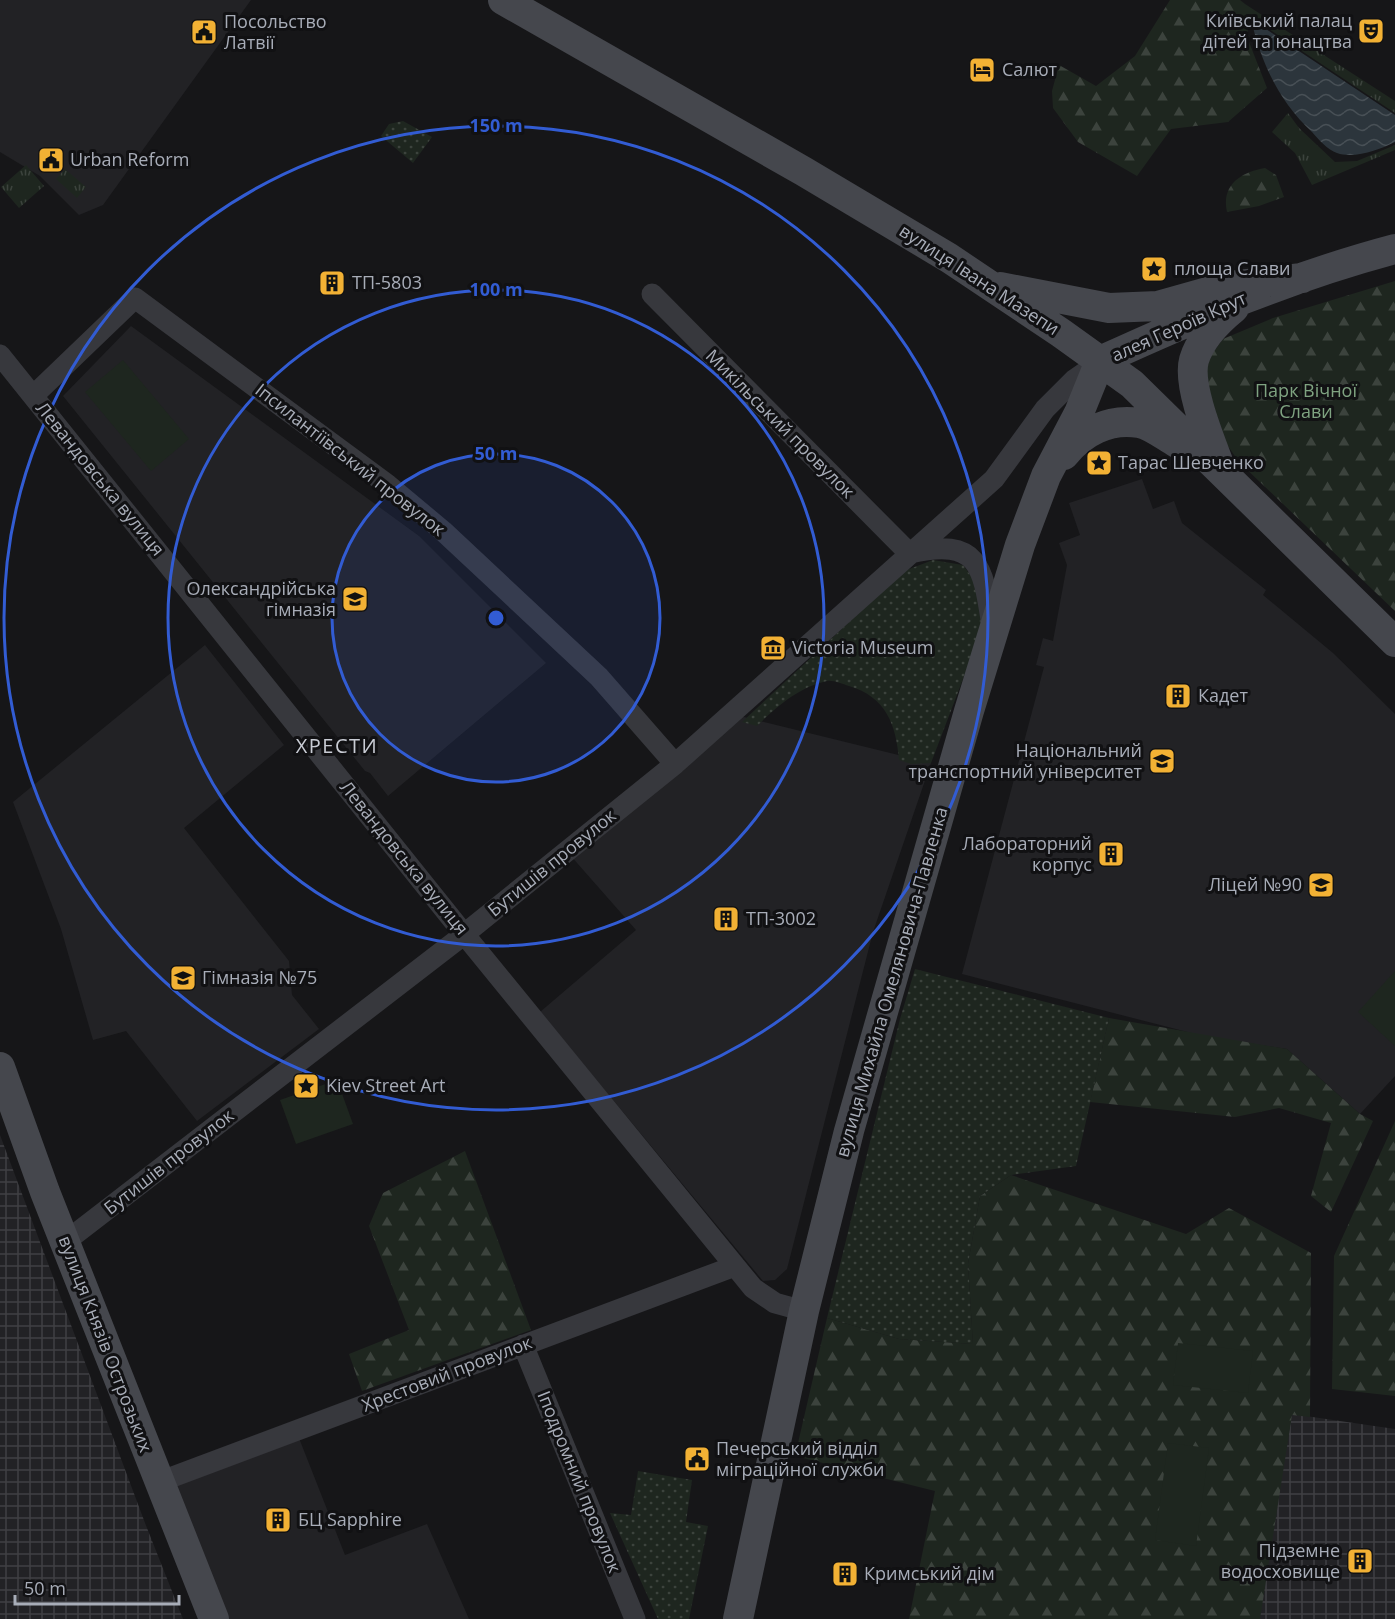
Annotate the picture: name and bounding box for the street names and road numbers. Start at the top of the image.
street label: вулиця Івана Мазепи [895,218,1064,340]
street label: алея Героїв Крут [1107,285,1250,367]
street label: Микільський провулок [701,344,861,503]
street label: Іпсилантіївський провулок [251,377,451,541]
street label: Левандовська вулиця [31,396,170,560]
street label: Левандовська вулиця [335,775,474,939]
street label: Бутишів провулок [482,803,621,921]
street label: вулиця Михайла Омеляновича-Павленка [829,804,953,1160]
street label: Бутишів провулок [99,1103,239,1219]
street label: вулиця Князів Острозьких [54,1232,159,1456]
street label: Хрестовий провулок [358,1329,536,1417]
street label: Іподромний провулок [532,1387,628,1577]

